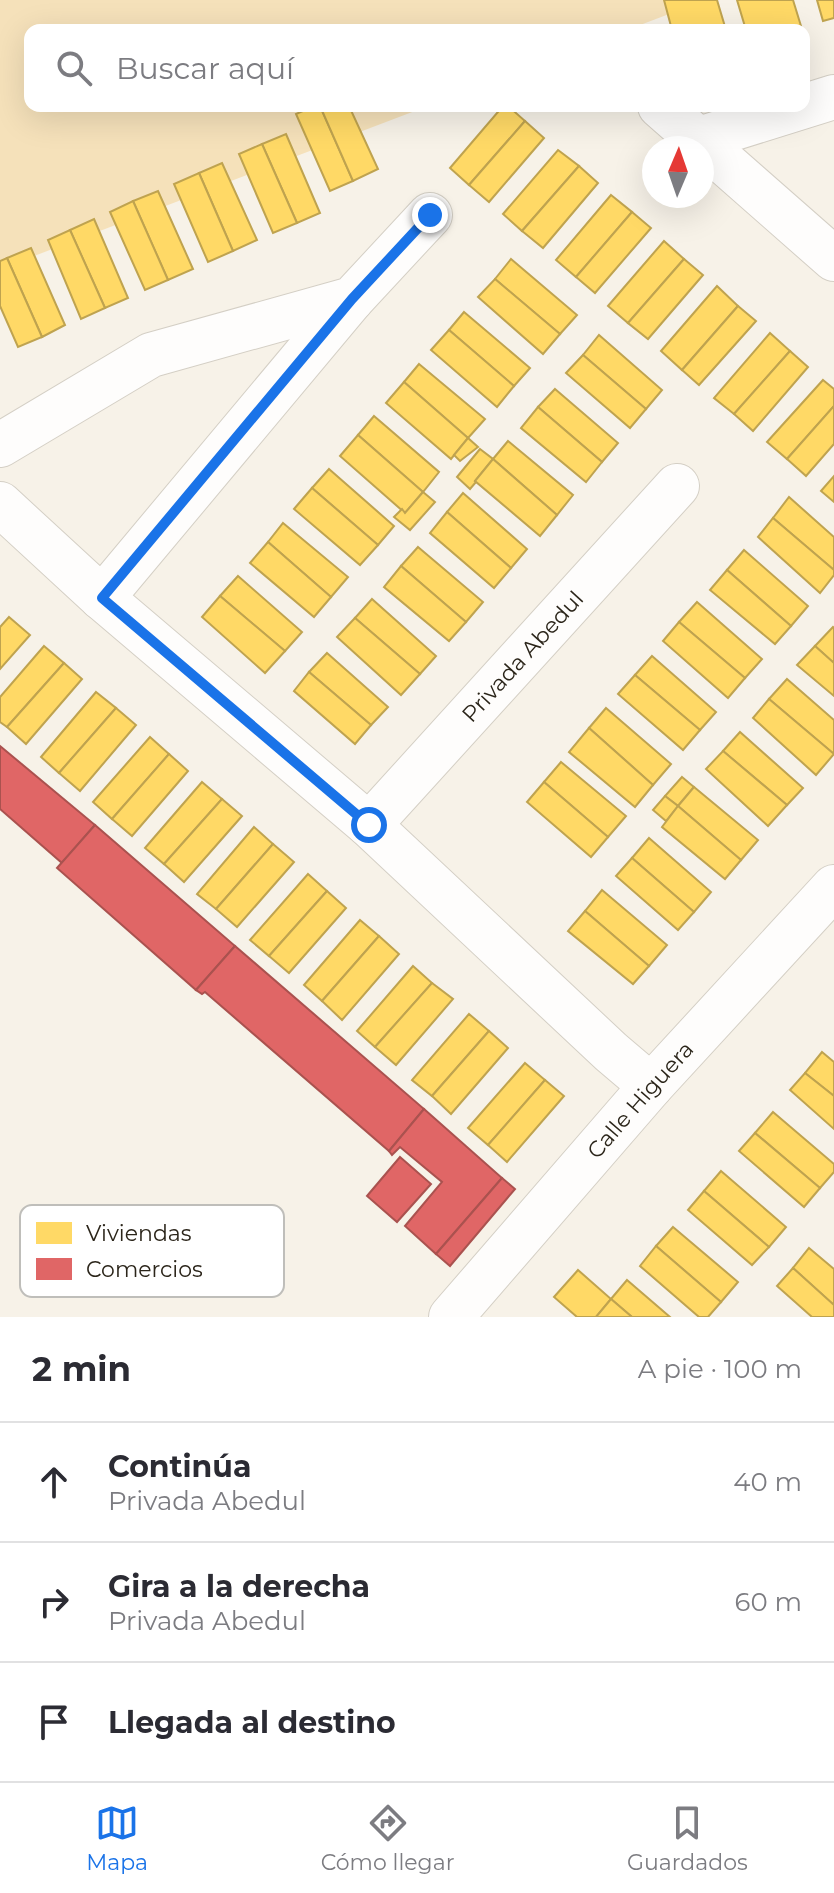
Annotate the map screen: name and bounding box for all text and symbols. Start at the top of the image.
search box [24,24,810,112]
icon: search [52,46,96,90]
text: Buscar aquí [116,50,294,87]
north arrow [642,136,714,208]
route end [412,197,448,233]
street label: Privada Abedul [456,585,589,728]
route start [351,807,387,843]
street label: Calle Higuera [581,1036,699,1164]
legend [20,1205,284,1297]
text: Viviendas [86,1220,192,1247]
text: Comercios [86,1256,203,1283]
text: 2 min [32,1348,131,1390]
text: A pie · 100 m [638,1353,802,1385]
text: Continúa [108,1448,251,1485]
icon: ahead [32,1460,76,1504]
text: 40 m [733,1466,802,1498]
text: Privada Abedul [108,1485,306,1517]
text: Gira a la derecha [108,1568,370,1605]
icon: right [32,1580,76,1624]
text: 60 m [735,1586,802,1618]
text: Privada Abedul [108,1605,306,1637]
icon: arrive [32,1700,76,1744]
text: Llegada al destino [108,1704,396,1741]
tab: Mapa [86,1801,148,1876]
tab: Cómo llegar [321,1801,454,1876]
tab: Guardados [627,1801,748,1876]

